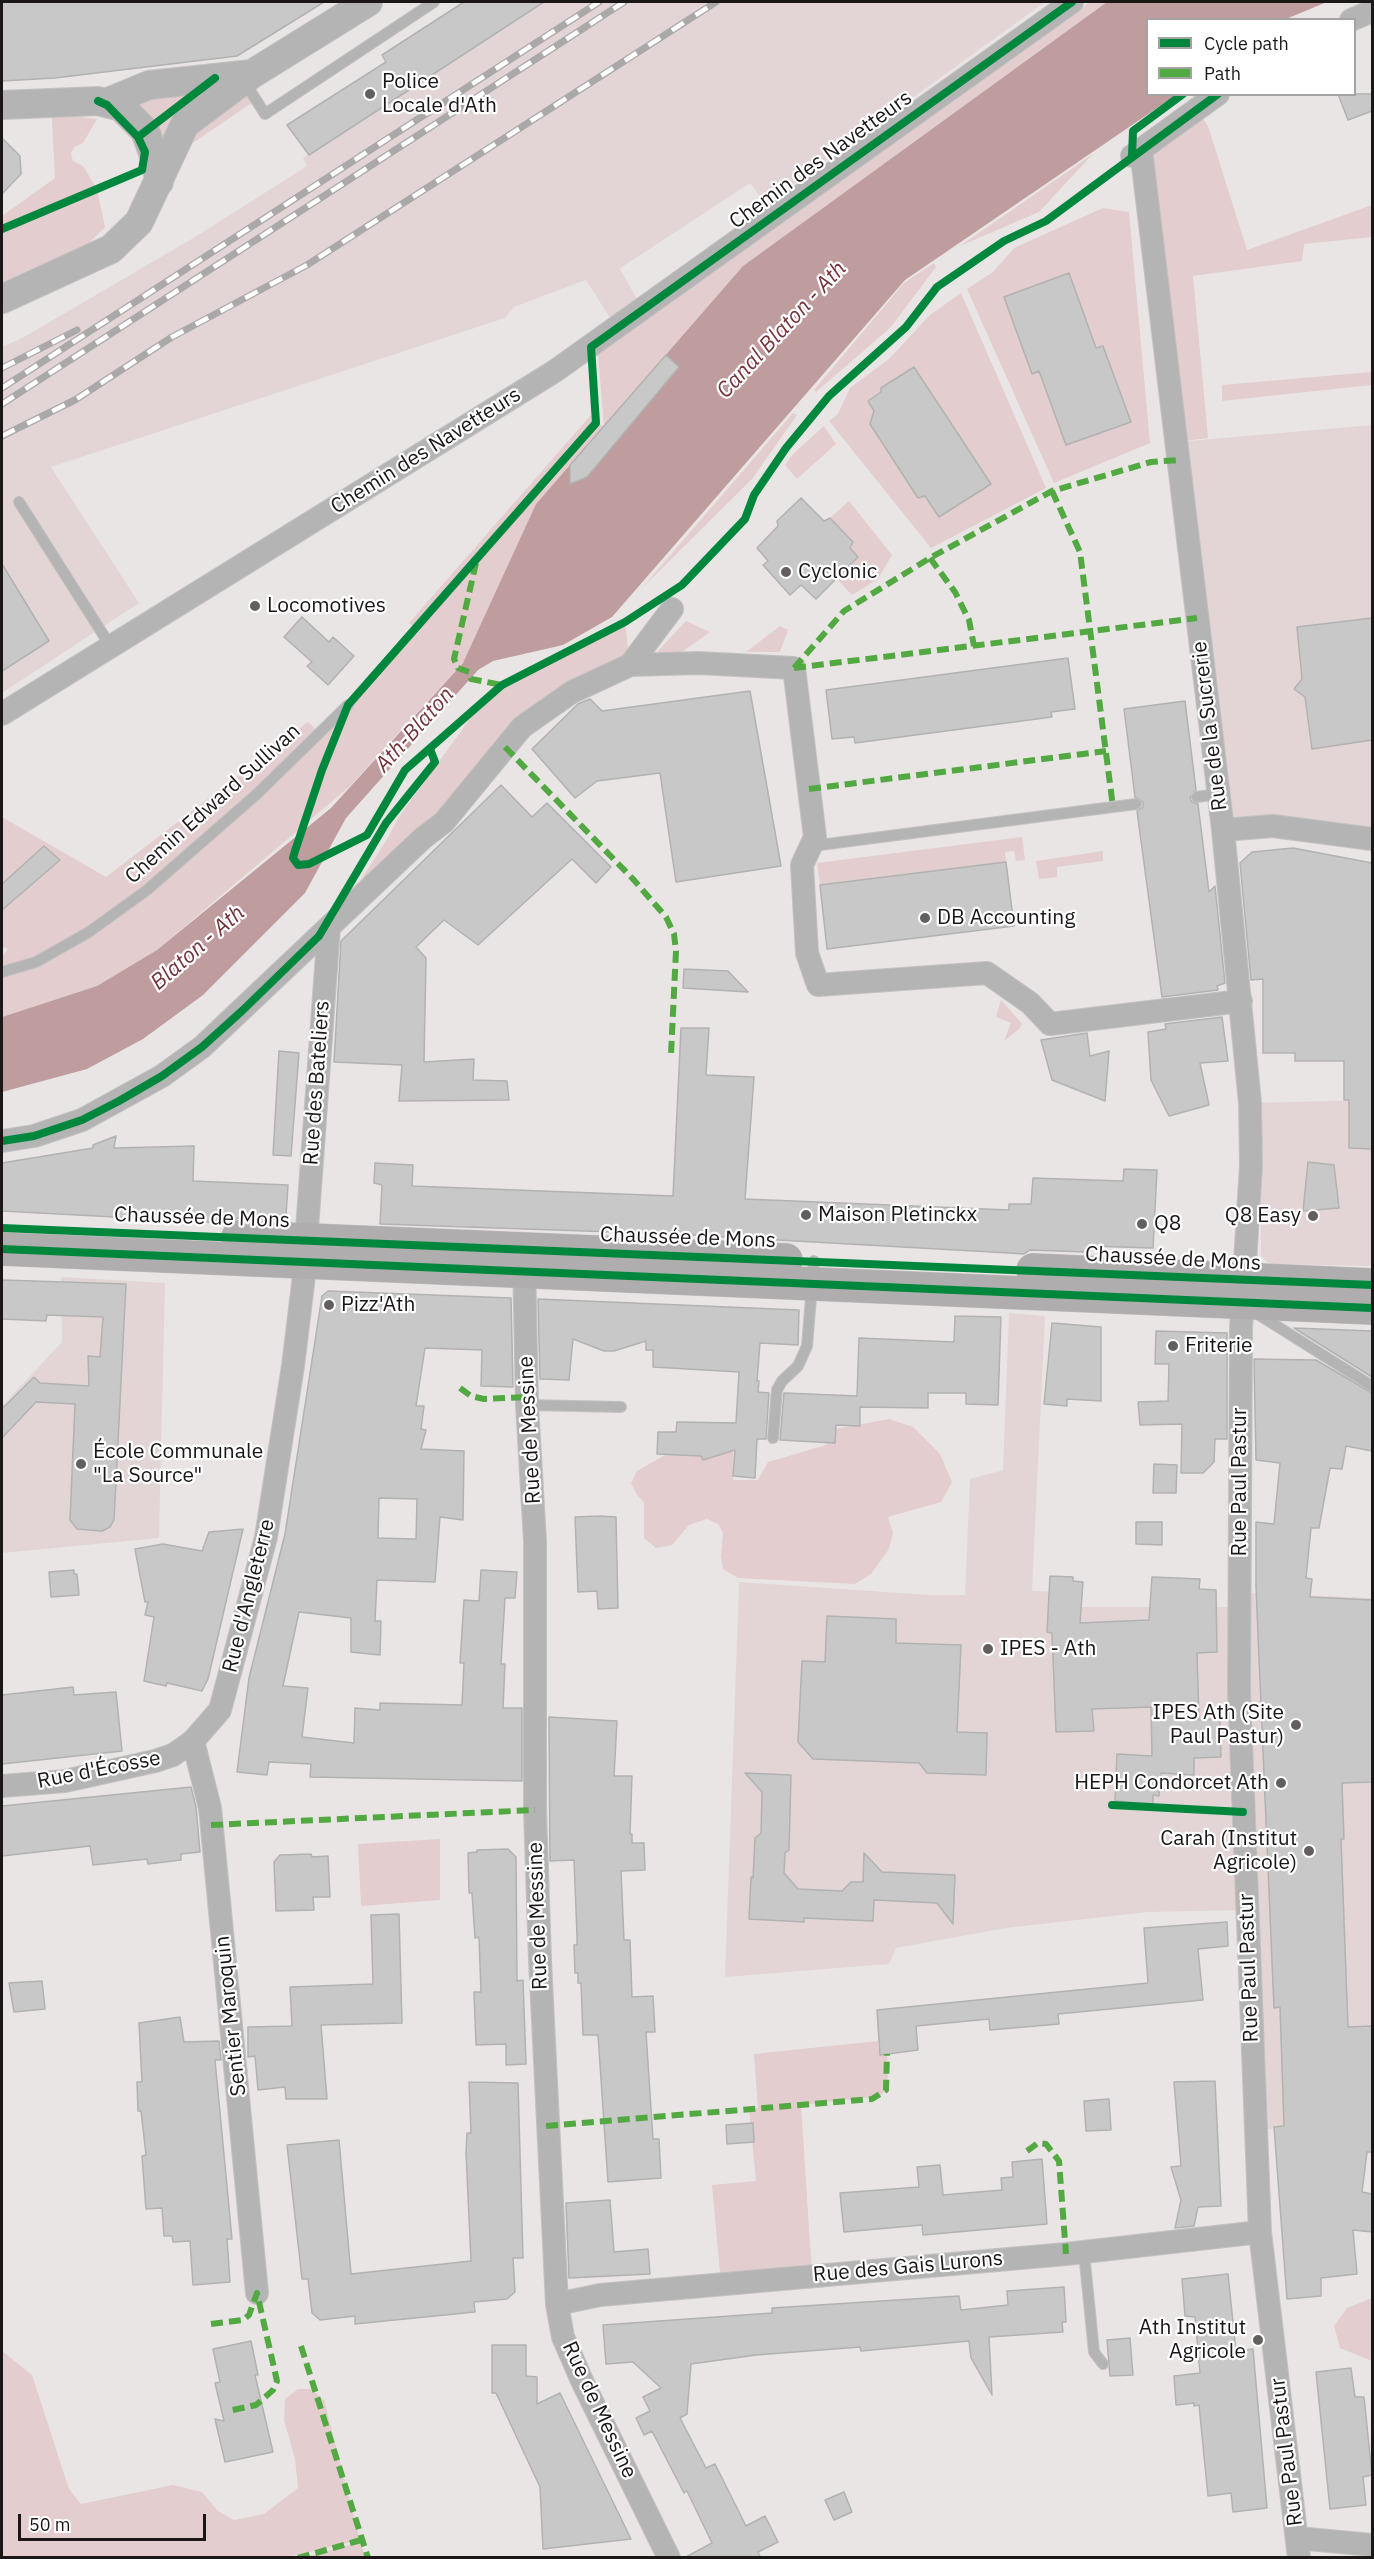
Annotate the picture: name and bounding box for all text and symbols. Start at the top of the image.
legend [1146,18,1356,96]
text: Cycle path [1204,32,1289,55]
text: Path [1204,62,1241,85]
place label: Police Locale d'Ath [382,69,497,119]
street label: Chemin des Navetteurs [725,85,917,235]
marker: Police Locale d'Ath [363,87,377,101]
water label: Canal Blaton - Ath [712,256,852,404]
street label: Chemin des Navetteurs [326,382,526,520]
place label: Cyclonic [798,559,877,585]
marker: Cyclonic [779,565,793,579]
place label: Locomotives [267,593,386,619]
marker: Locomotives [248,599,262,613]
street label: Rue de la Sucrerie [1187,640,1233,812]
water label: Ath-Blaton [370,682,460,778]
street label: Chemin Edward Sullivan [120,719,306,889]
water label: Blaton - Ath [146,900,250,996]
place label: DB Accounting [937,905,1075,931]
marker: DB Accounting [918,911,932,925]
street label: Rue des Bateliers [299,1000,335,1166]
street label: Chaussée de Mons [114,1202,290,1234]
place label: Maison Pletinckx [818,1202,977,1228]
place label: Q8 Easy [1225,1203,1301,1229]
marker: Maison Pletinckx [799,1208,813,1222]
marker: Q8 Easy [1306,1209,1320,1223]
place label: Q8 [1154,1211,1181,1237]
marker: Q8 [1135,1217,1149,1231]
street label: Chaussée de Mons [600,1222,776,1254]
street label: Chaussée de Mons [1084,1242,1262,1276]
place label: Pizz'Ath [341,1292,415,1318]
marker: Pizz'Ath [322,1298,336,1312]
place label: Friterie [1185,1333,1253,1359]
marker: Friterie [1166,1339,1180,1353]
street label: Rue de Messine [514,1355,546,1505]
street label: Rue Paul Pastur [1227,1408,1253,1556]
place label: École Communale "La Source" [93,1439,263,1489]
marker: École Communale "La Source" [74,1457,88,1471]
street label: Rue d'Angleterre [218,1517,280,1675]
place label: IPES - Ath [1000,1636,1097,1662]
marker: IPES - Ath [981,1642,995,1656]
place label: IPES Ath (Site Paul Pastur) [1153,1700,1284,1750]
marker: IPES Ath (Site Paul Pastur) [1289,1718,1303,1732]
street label: Rue d'Écosse [35,1746,163,1794]
place label: HEPH Condorcet Ath [1074,1770,1269,1796]
marker: HEPH Condorcet Ath [1274,1776,1288,1790]
place label: Carah (Institut Agricole) [1160,1826,1297,1876]
street label: Rue de Messine [523,1842,553,1990]
marker: Carah (Institut Agricole) [1302,1844,1316,1858]
street label: Rue Paul Pastur [1234,1893,1264,2043]
street label: Sentier Maroquin [210,1934,252,2098]
street label: Rue des Gais Lurons [812,2246,1004,2288]
place label: Ath Institut Agricole [1139,2315,1246,2365]
marker: Ath Institut Agricole [1251,2333,1265,2347]
street label: Rue de Messine [556,2338,642,2482]
street label: Rue Paul Pastur [1265,2377,1309,2527]
scale bar [21,2502,208,2540]
text: 50 m [29,2513,71,2536]

